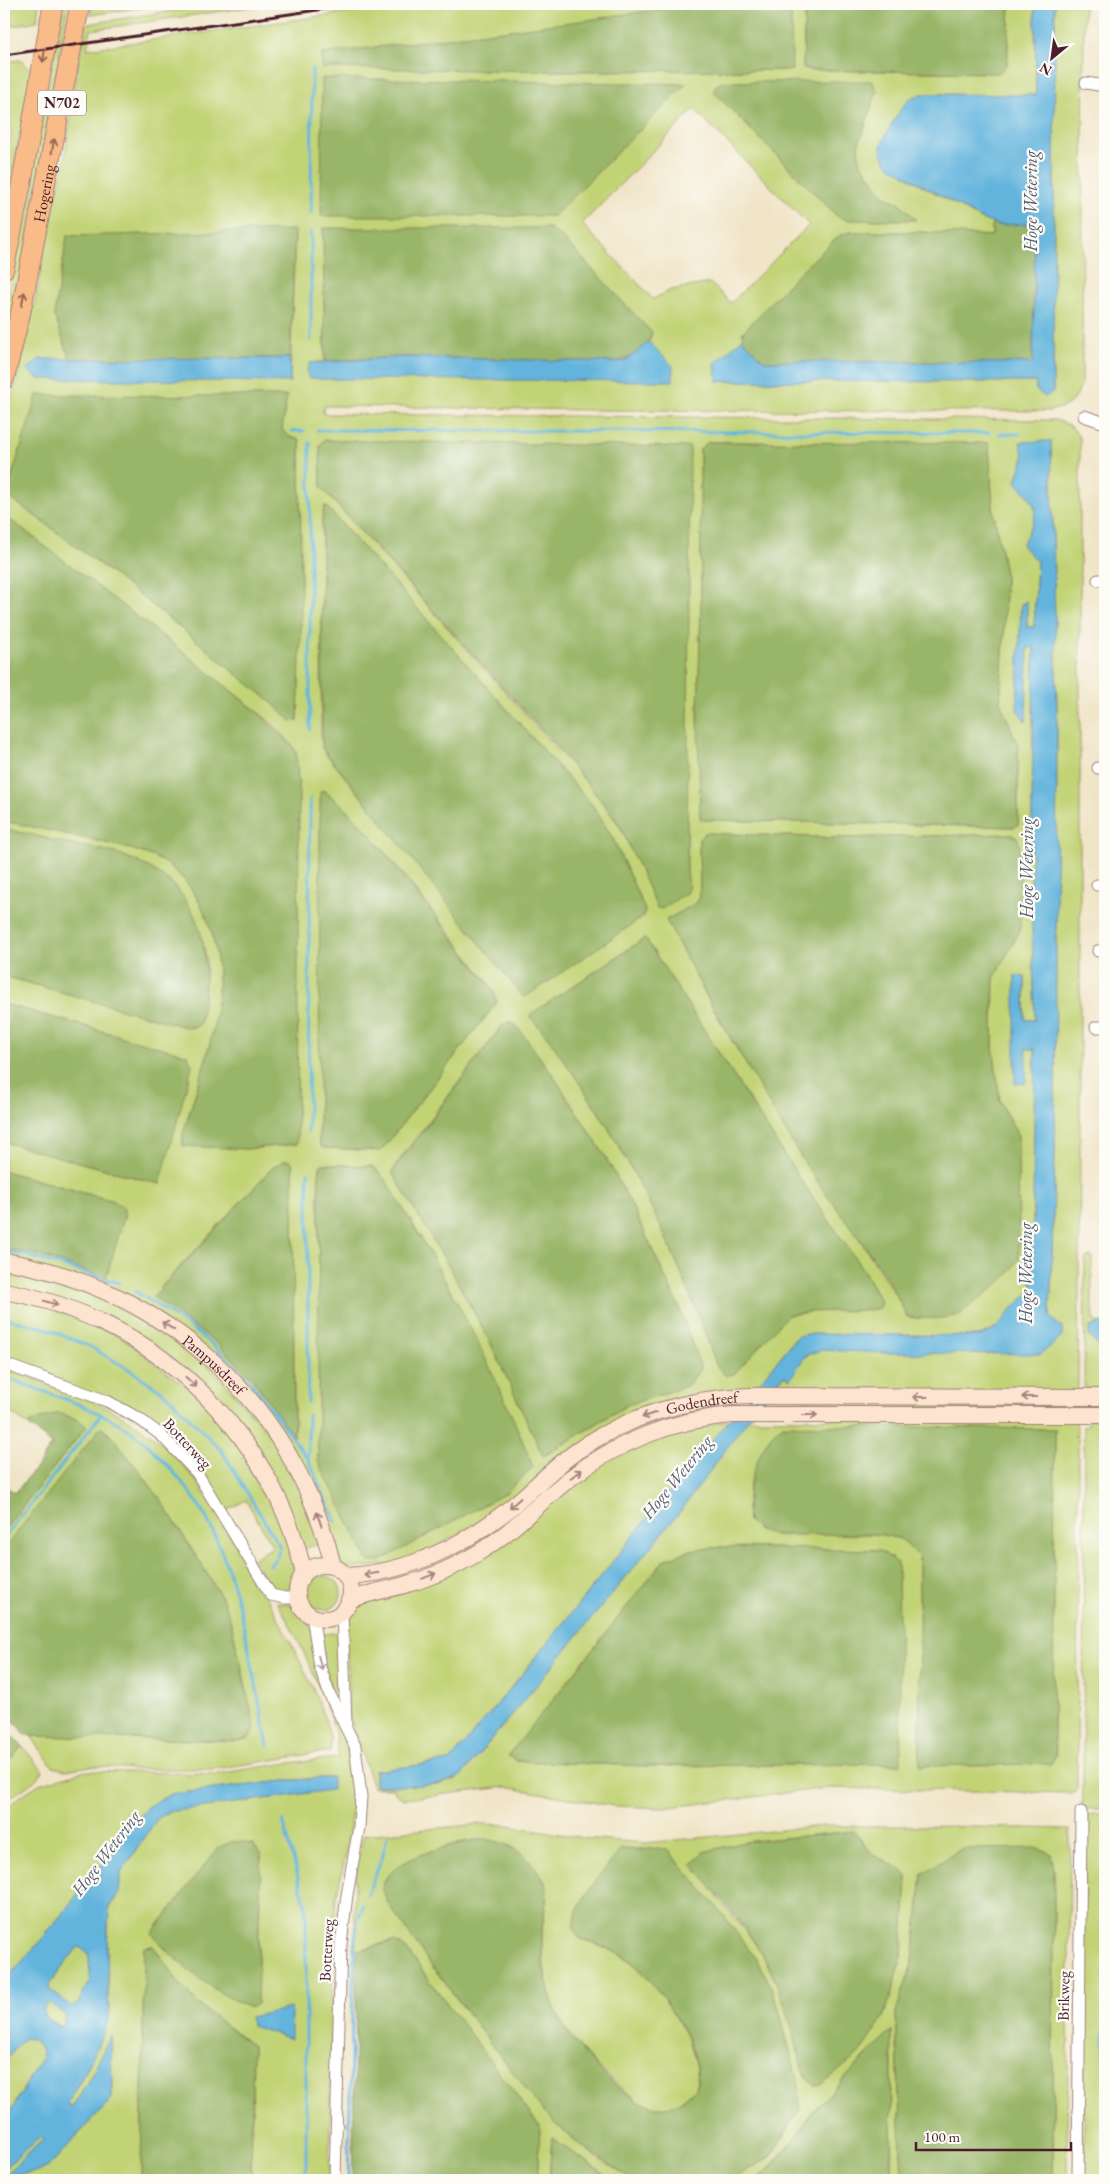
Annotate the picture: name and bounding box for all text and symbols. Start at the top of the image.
north arrow [1026,32,1076,82]
one-way arrow [39,46,49,62]
text: N [1036,58,1055,80]
road number: N702 [38,90,86,116]
one-way arrow [49,138,59,154]
water label: Hoge Wetering [1019,150,1043,253]
street label: Hogering [28,161,60,224]
one-way arrow [19,291,28,307]
water label: Hoge Wetering [1015,817,1039,920]
water label: Hoge Wetering [1014,1222,1038,1325]
one-way arrow [43,1298,59,1308]
one-way arrow [161,1321,175,1331]
street label: Pampusdreef [178,1330,252,1401]
one-way arrow [185,1376,198,1388]
street label: Godendreef [663,1386,741,1420]
one-way arrow [912,1392,928,1402]
one-way arrow [1022,1392,1038,1402]
one-way arrow [801,1410,817,1420]
one-way arrow [642,1411,658,1420]
street label: Botterweg [159,1413,217,1474]
water label: Hoge Wetering [635,1430,718,1525]
one-way arrow [569,1469,583,1479]
one-way arrow [509,1498,522,1509]
one-way arrow [314,1512,323,1528]
one-way arrow [364,1569,380,1579]
one-way arrow [421,1571,436,1581]
one-way arrow [316,1655,325,1671]
water label: Hoge Wetering [65,1805,146,1901]
street label: Botterweg [314,1917,339,1982]
street label: Brikweg [1053,1970,1074,2021]
scale bar [916,2119,1072,2151]
text: 100 m [924,2127,961,2146]

